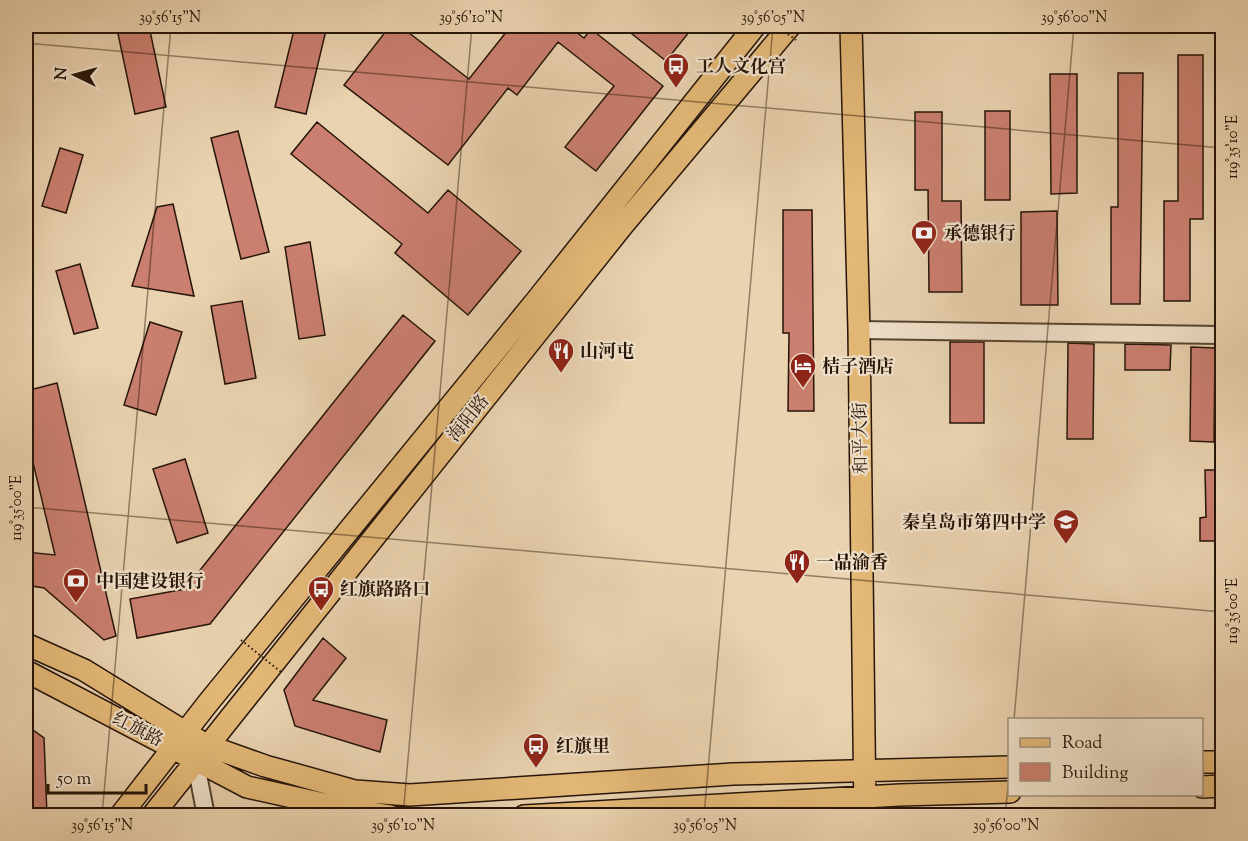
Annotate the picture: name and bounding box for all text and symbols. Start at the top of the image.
text: 39°56'15"N [139,8,201,29]
text: 39°56'10"N [439,8,503,29]
text: 39°56'05"N [741,8,805,29]
text: 39°56'00"N [1041,8,1107,29]
north arrow [45,45,105,105]
bus stop icon: 工人文化宫 [661,51,691,89]
place label: 工人文化宫 [696,55,786,81]
text: N [51,66,75,81]
text: 119°35'10"E [1223,115,1244,179]
bank icon: 承德银行 [909,218,939,256]
place label: 承德银行 [944,222,1016,248]
restaurant icon: 山河屯 [546,336,576,374]
place label: 山河屯 [580,340,634,366]
hotel icon: 桔子酒店 [788,351,818,389]
place label: 桔子酒店 [822,355,894,381]
street label: 海阳路 [442,390,497,448]
street label: 和平大街 [848,402,876,474]
text: 119°35'00"E [7,475,28,541]
school or university icon: 秦皇岛市第四中学 [1051,507,1081,545]
place label: 秦皇岛市第四中学 [902,511,1046,537]
restaurant icon: 一品渝香 [782,547,812,585]
place label: 一品渝香 [816,551,888,577]
bank icon: 中国建设银行 [61,566,91,604]
place label: 中国建设银行 [96,570,204,596]
bus stop icon: 红旗路路口 [306,574,336,612]
place label: 红旗路路口 [340,578,430,604]
text: 119°35'00"E [1223,578,1244,644]
street label: 红旗路 [107,707,167,755]
legend [1008,718,1203,796]
bus stop icon: 红旗里 [521,731,551,769]
text: Road [1062,731,1102,757]
place label: 红旗里 [556,735,610,761]
scale bar [48,757,146,795]
text: Building [1062,761,1128,787]
text: 50 m [56,767,92,793]
text: 39°56'15"N [71,816,133,837]
text: 39°56'10"N [371,816,435,837]
text: 39°56'05"N [673,816,737,837]
text: 39°56'00"N [973,816,1039,837]

